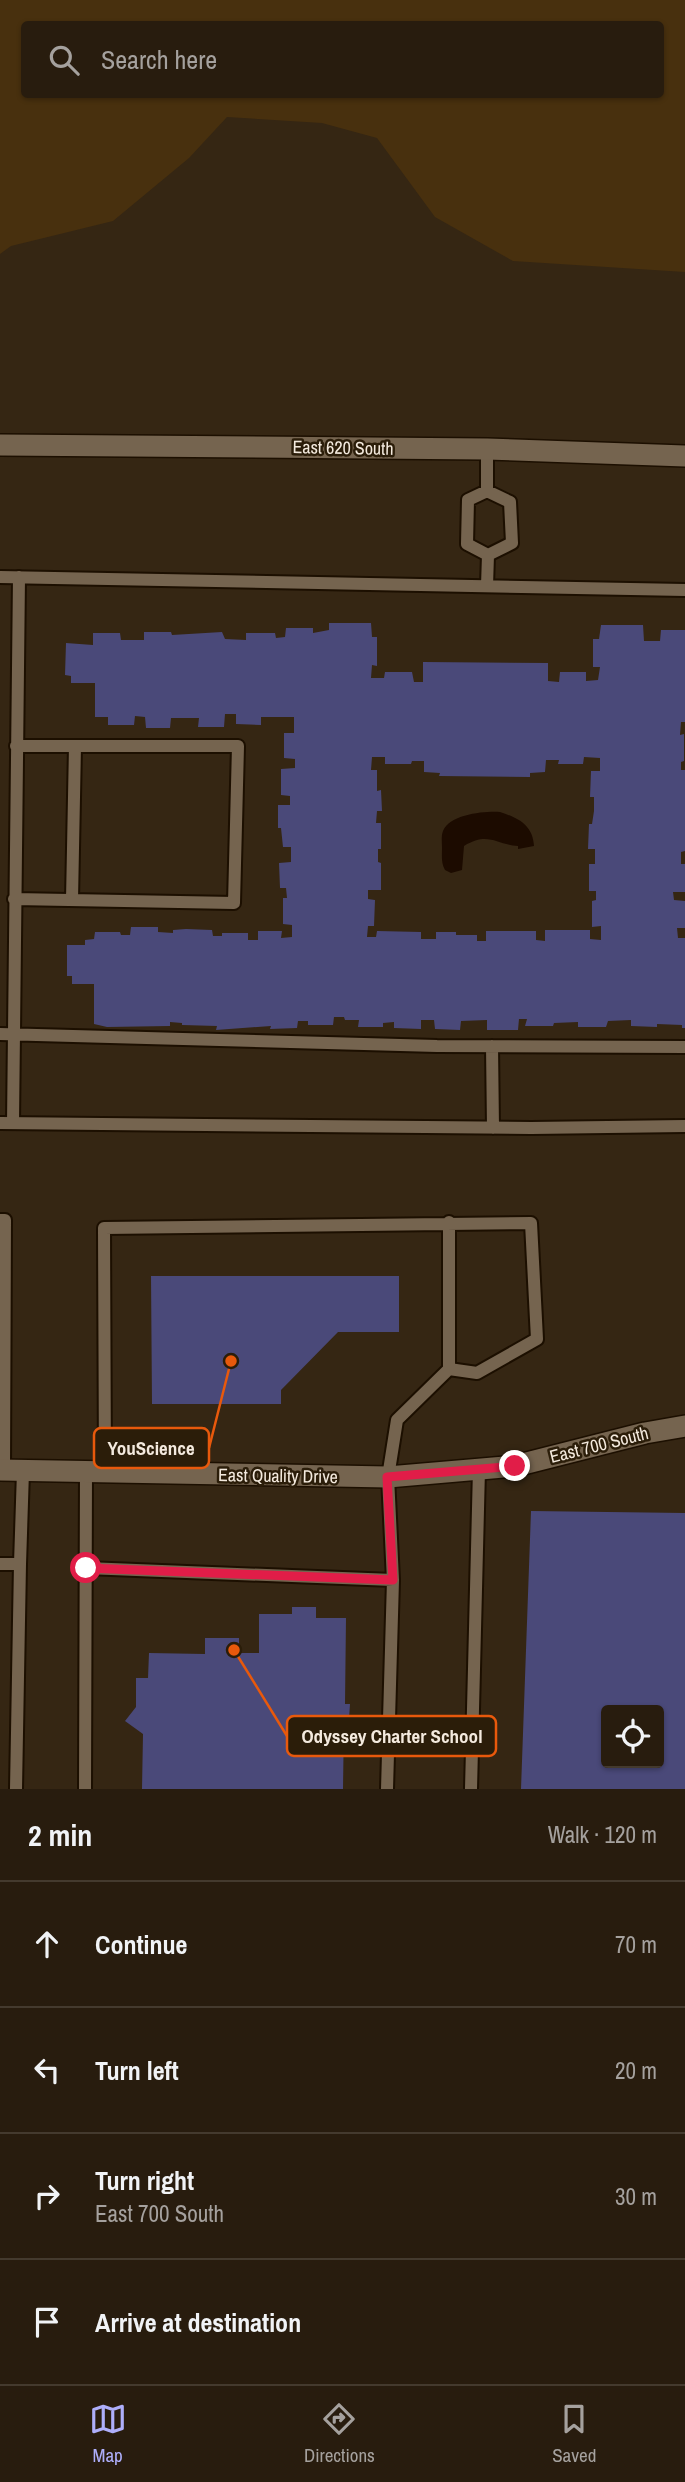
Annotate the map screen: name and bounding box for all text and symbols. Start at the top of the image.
search box [21,21,664,98]
icon: search [45,41,83,79]
text: Search here [101,42,217,77]
street label: East 620 South [292,434,394,461]
street label: East 700 South [547,1420,651,1469]
callout: YouScience [94,1428,209,1468]
text: YouScience [107,1435,195,1461]
route end [499,1450,530,1481]
street label: East Quality Drive [218,1462,338,1489]
route start [70,1552,101,1583]
map controls [601,1705,664,1768]
button: locate [601,1705,664,1768]
callout: Odyssey Charter School [287,1716,496,1756]
text: Odyssey Charter School [302,1723,482,1749]
text: 2 min [28,1815,92,1855]
text: Walk · 120 m [548,1819,657,1850]
icon: ahead [28,1925,66,1963]
text: Continue [95,1927,187,1962]
text: 70 m [615,1929,657,1960]
icon: left [28,2051,66,2089]
text: Turn left [95,2053,179,2088]
text: 20 m [615,2055,657,2086]
text: Turn right [95,2163,194,2198]
icon: right [28,2177,66,2215]
text: 30 m [615,2181,657,2212]
text: East 700 South [95,2198,224,2229]
icon: arrive [28,2303,66,2341]
text: Arrive at destination [95,2305,301,2340]
tab: Map [89,2400,127,2468]
tab: Directions [304,2400,375,2468]
tab: Saved [552,2400,596,2468]

